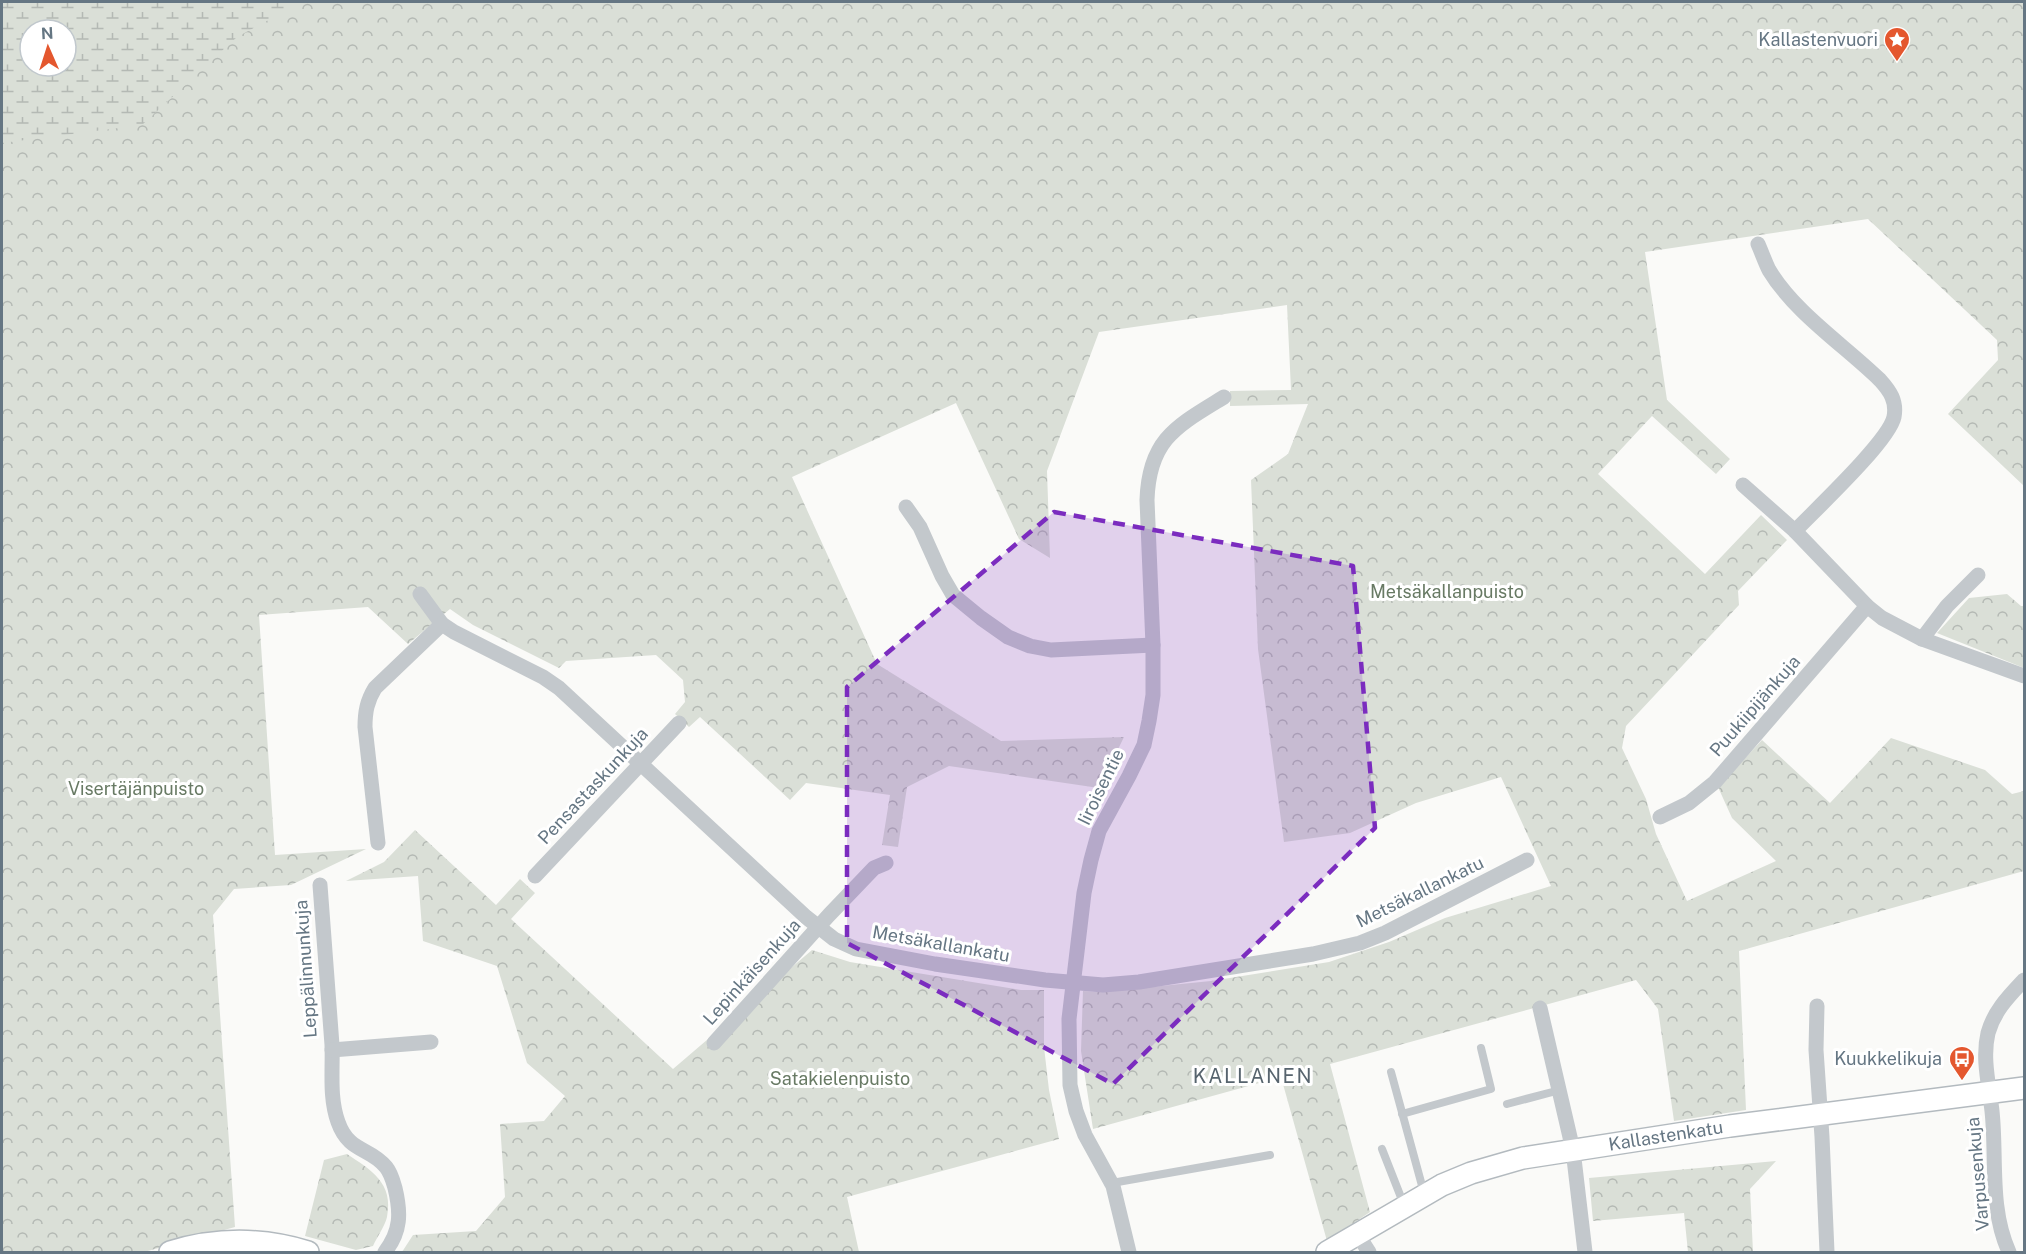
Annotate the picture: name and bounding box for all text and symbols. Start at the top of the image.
north arrow [18,18,78,78]
text: N [40,24,54,43]
place icon: Kallastenvuori [1882,25,1912,63]
place label: Kallastenvuori [1758,29,1878,50]
park label: Metsäkallanpuisto [1370,581,1524,602]
street label: Puukiipijänkuja [1705,651,1804,760]
street label: Pensastaskunkuja [533,723,652,848]
street label: Iiroisentie [1073,745,1128,828]
park label: Visertäjänpuisto [68,778,204,799]
street label: Metsäkallankatu [1353,852,1487,931]
street label: Leppälinnunkuja [290,899,321,1039]
street label: Lepinkäisenkuja [699,915,805,1029]
street label: Metsäkallankatu [871,921,1011,966]
bus stop icon: Kuukkelikuja [1947,1044,1977,1082]
place label: Kuukkelikuja [1834,1048,1942,1069]
district label: KALLANEN [1193,1064,1313,1088]
park label: Satakielenpuisto [770,1068,910,1089]
street label: Kallastenkatu [1607,1116,1724,1155]
street label: Varpusenkuja [1962,1116,1993,1232]

